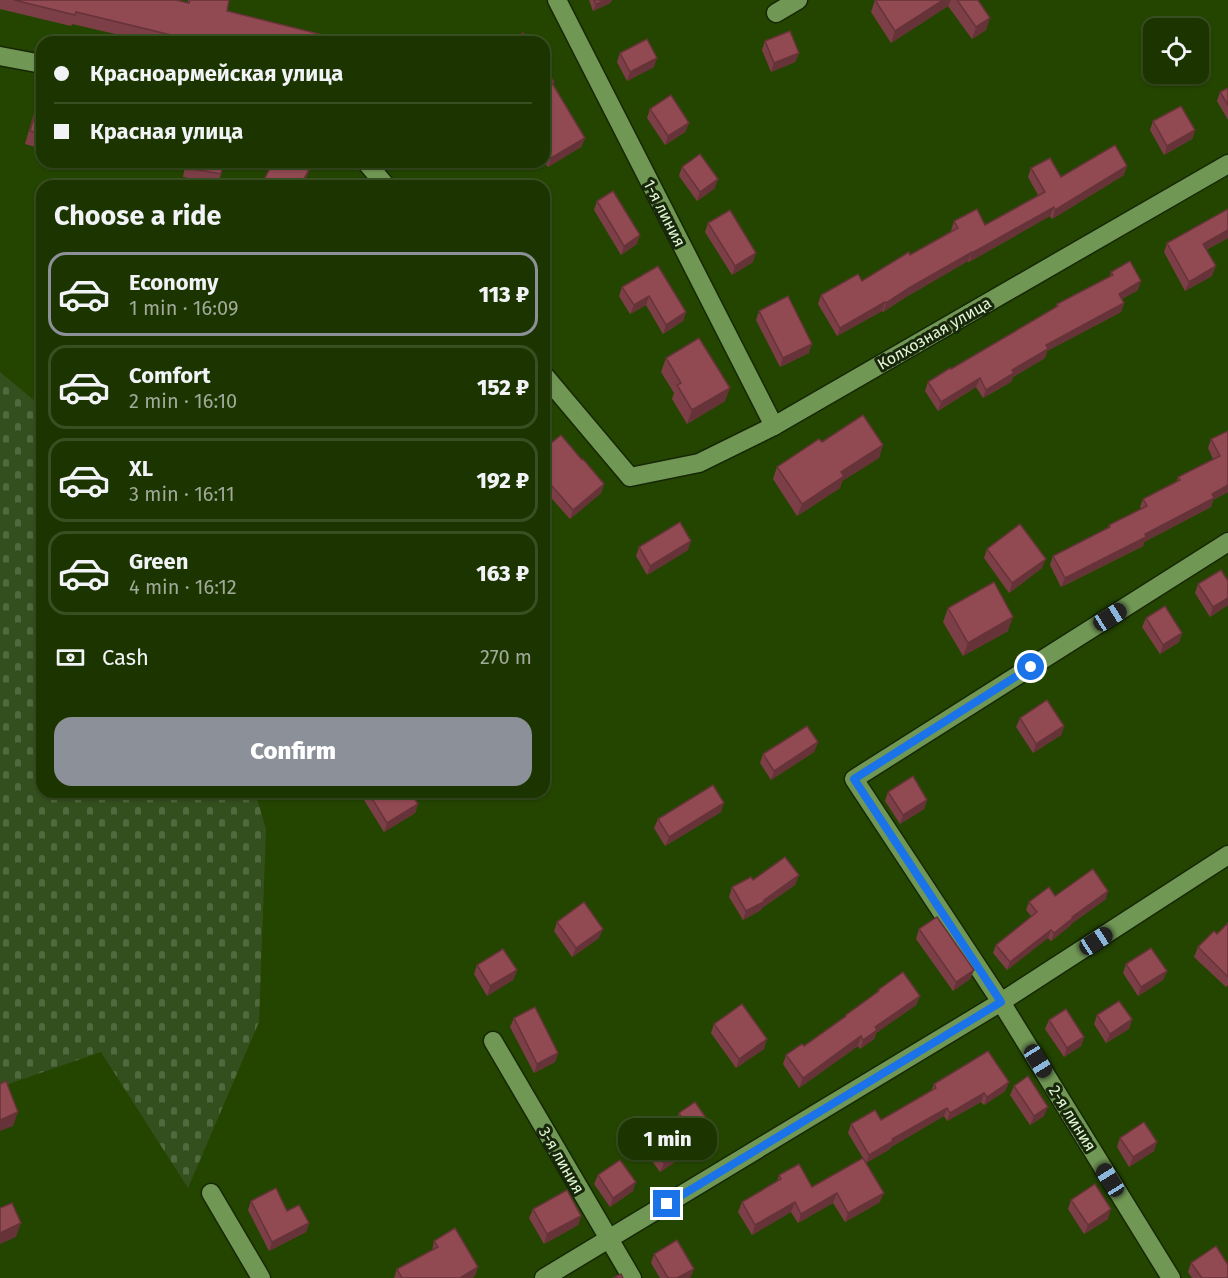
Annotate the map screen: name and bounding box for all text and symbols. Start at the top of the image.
map controls [1143,18,1209,84]
button: locate [1143,18,1209,84]
text: Красноармейская улица [90,60,343,87]
text: Красная улица [90,118,243,145]
street label: 1-я линия [640,176,690,250]
text: Choose a ride [54,200,221,232]
icon: car [57,267,111,321]
text: Economy [129,269,218,296]
text: 113 ₽ [479,281,529,308]
street label: Колхозная улица [874,293,994,374]
text: 1 min · 16:09 [129,296,238,320]
icon: car [57,360,111,414]
text: Comfort [129,362,210,389]
text: 152 ₽ [477,374,529,401]
text: 2 min · 16:10 [129,389,237,413]
icon: car [57,453,111,507]
text: XL [129,455,153,482]
text: 192 ₽ [477,467,529,494]
text: 3 min · 16:11 [129,482,235,506]
icon: car [57,546,111,600]
text: Green [129,548,188,575]
text: 163 ₽ [476,560,529,587]
text: 4 min · 16:12 [129,575,237,599]
car [1090,600,1130,634]
icon: cash [54,641,87,674]
text: Cash [102,644,149,671]
text: 270 m [480,645,532,669]
route start [1017,653,1044,680]
button: Confirm [54,717,532,786]
car [1076,924,1116,958]
car [1021,1041,1055,1081]
street label: 2-я линия [1045,1082,1100,1155]
callout: 1 min [618,1117,716,1159]
street label: 3-я линия [535,1123,588,1197]
text: 1 min [644,1127,691,1151]
car [1093,1160,1127,1200]
route end [653,1190,680,1217]

